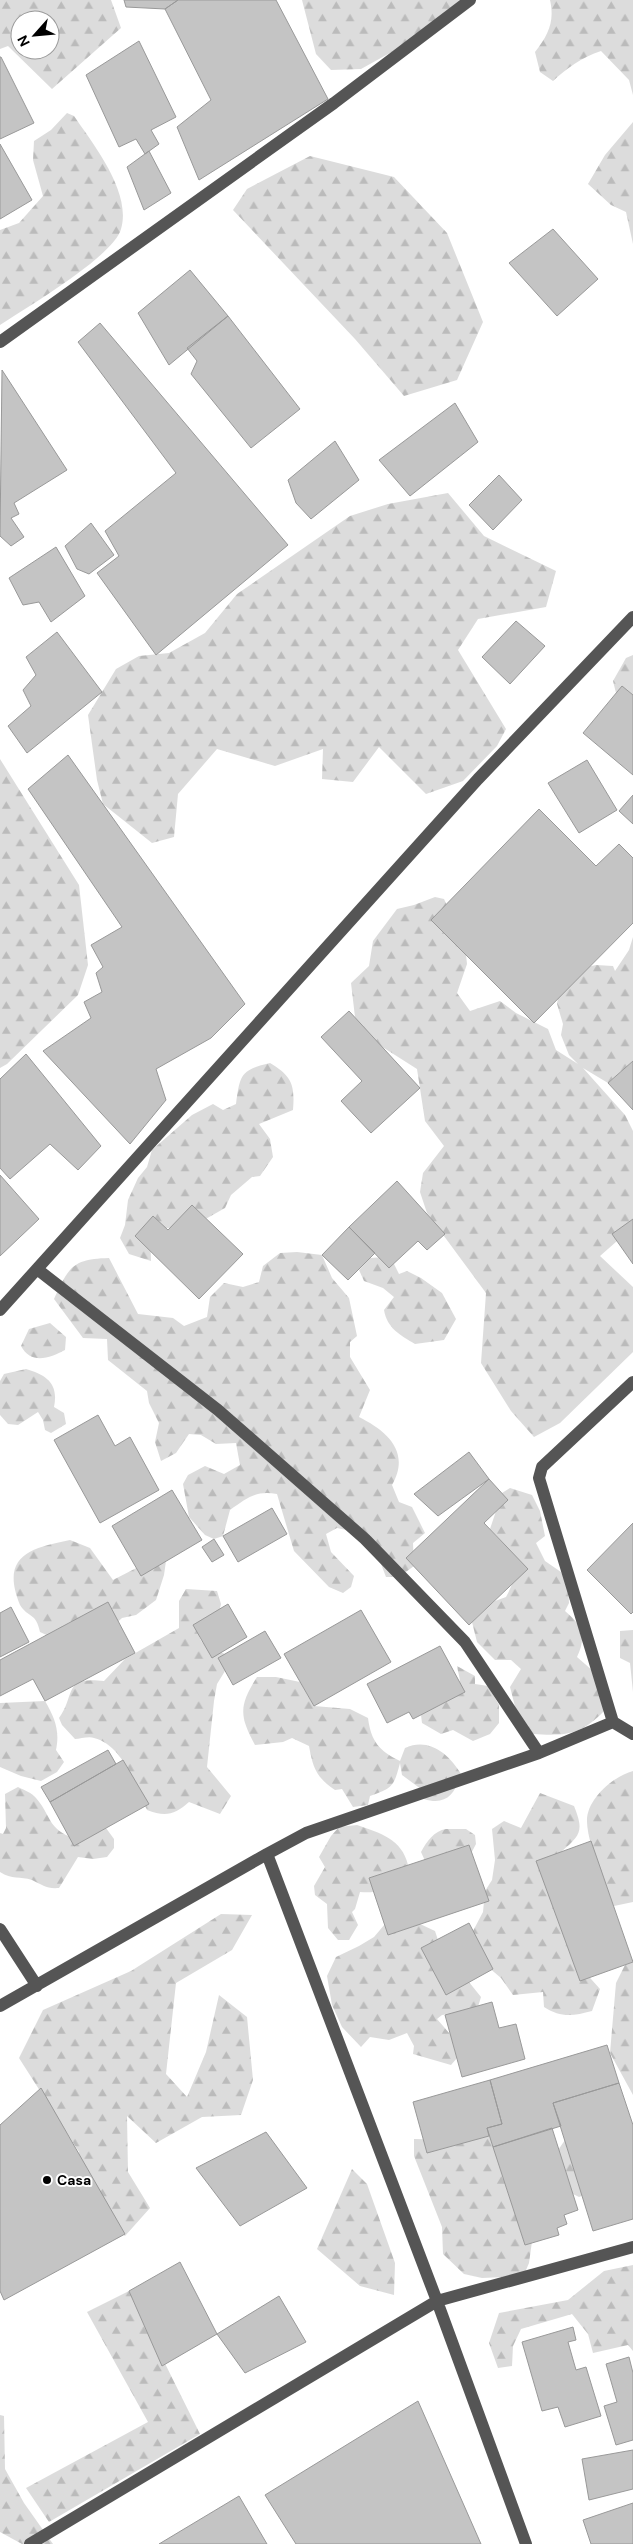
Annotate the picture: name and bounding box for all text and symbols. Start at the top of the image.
north arrow [10,10,60,60]
text: N [13,32,34,50]
place label: Casa [57,2171,91,2189]
marker: Casa [41,2174,53,2186]

